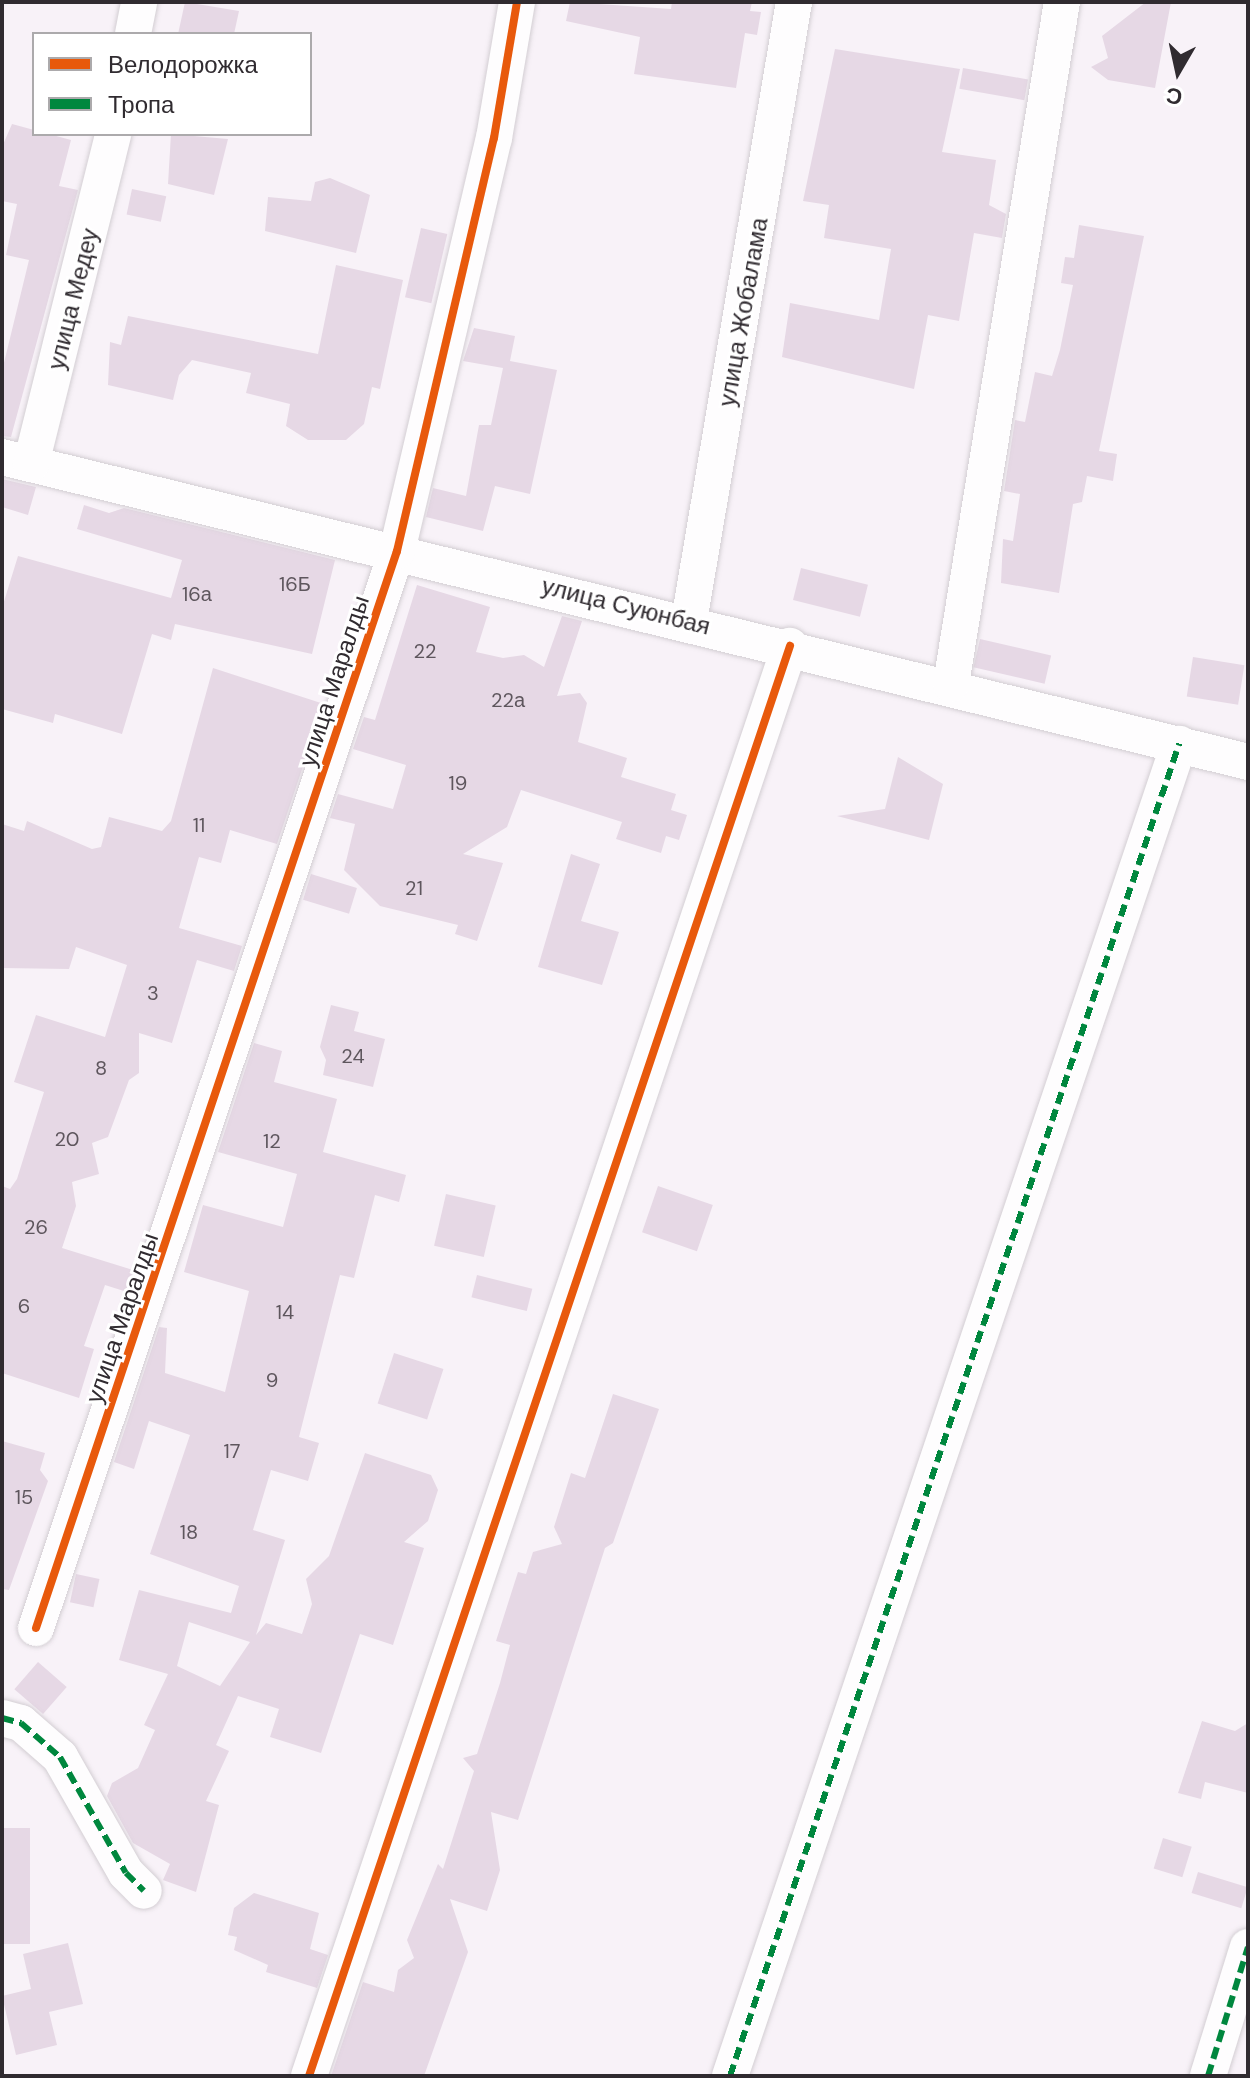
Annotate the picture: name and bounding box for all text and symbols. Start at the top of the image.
legend [32,32,312,136]
north arrow [1138,32,1218,112]
text: Велодорожка [108,49,258,80]
text: С [1164,81,1184,112]
text: Тропа [108,89,174,120]
street label: улица Жобалама [712,215,774,409]
street label: улица Медеу [42,225,104,373]
street label: улица Суюнбая [539,571,713,641]
house number: 16Б [279,572,311,596]
house number: 16а [182,582,212,606]
street label: улица Маралды [293,592,375,770]
house number: 22 [413,639,437,663]
house number: 22а [491,688,525,712]
house number: 19 [449,771,467,795]
house number: 11 [193,813,205,837]
house number: 21 [405,876,423,900]
house number: 3 [147,981,159,1005]
house number: 24 [341,1044,365,1068]
house number: 8 [95,1056,107,1080]
house number: 20 [55,1127,79,1151]
house number: 12 [263,1129,281,1153]
house number: 26 [24,1215,48,1239]
street label: улица Маралды [79,1229,165,1407]
house number: 6 [18,1294,30,1318]
house number: 14 [276,1300,294,1324]
house number: 9 [266,1368,278,1392]
house number: 17 [224,1439,240,1463]
house number: 15 [15,1485,33,1509]
house number: 18 [180,1520,198,1544]

